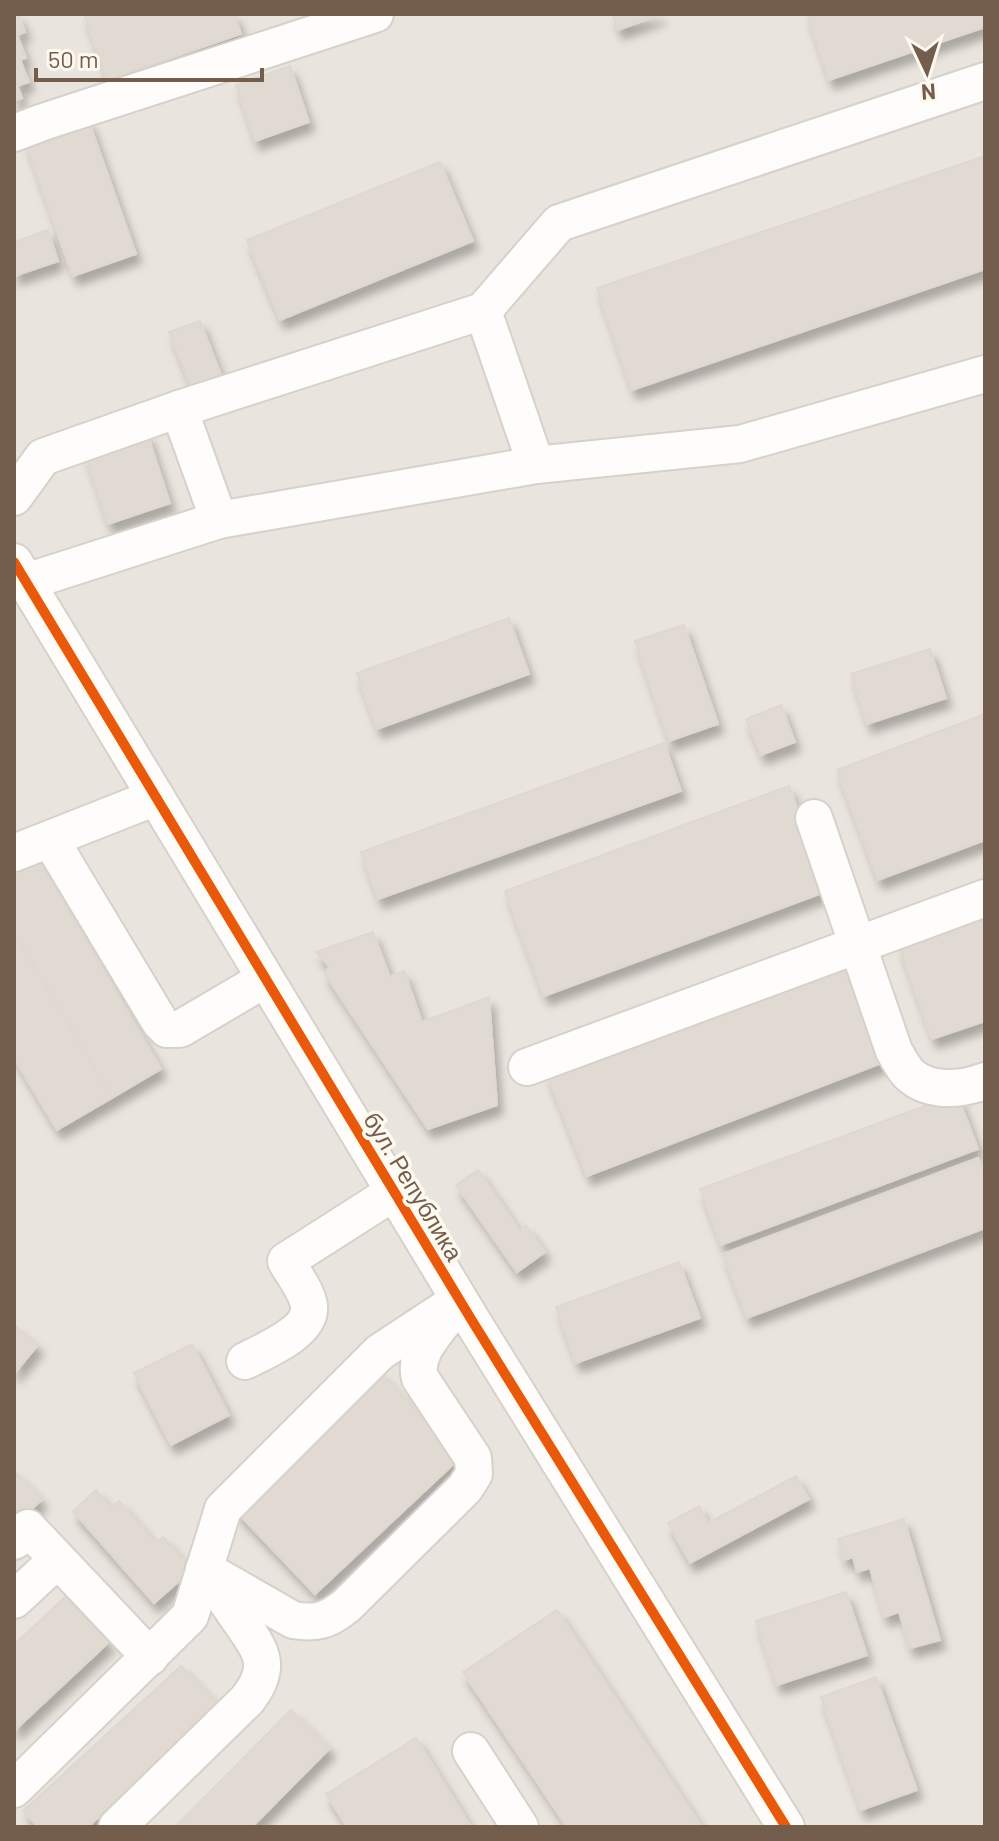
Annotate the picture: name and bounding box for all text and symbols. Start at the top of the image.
scale bar [36,32,262,82]
north arrow [887,32,967,112]
text: 50 m [48,44,99,73]
text: N [920,79,937,106]
street label: бул. Република [358,1106,470,1266]

